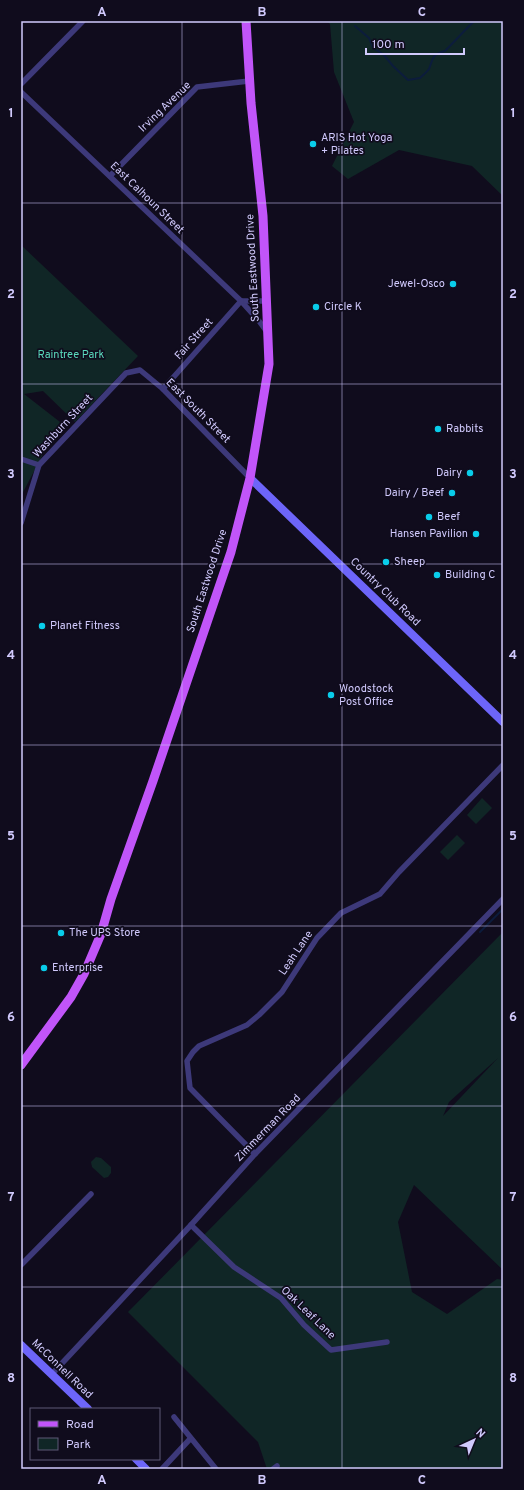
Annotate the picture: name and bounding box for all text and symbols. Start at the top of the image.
text: A [97,5,107,21]
text: B [258,5,267,21]
text: C [418,5,426,21]
scale bar [366,30,464,56]
text: 100 m [372,37,405,53]
street label: Irving Avenue [136,79,194,135]
text: 1 [8,106,14,122]
text: 1 [510,106,516,122]
place label: ARIS Hot Yoga + Pilates [321,131,392,158]
marker: ARIS Hot Yoga + Pilates [308,139,318,149]
street label: East Calhoun Street [107,159,187,237]
street label: South Eastwood Drive [243,214,263,322]
place label: Jewel-Osco [388,277,445,291]
marker: Jewel-Osco [448,279,458,289]
text: 2 [7,287,15,303]
text: 2 [509,287,517,303]
place label: Circle K [324,300,362,314]
marker: Circle K [311,302,321,312]
street label: Fair Street [172,315,216,363]
park label: Raintree Park [38,348,105,362]
street label: East South Street [163,376,233,446]
street label: Washburn Street [30,391,96,461]
place label: Rabbits [446,422,483,436]
marker: Rabbits [433,424,443,434]
place label: Dairy [436,466,462,480]
text: 3 [7,467,15,483]
text: 3 [509,467,517,483]
marker: Dairy [465,468,475,478]
place label: Dairy / Beef [385,486,444,500]
marker: Dairy / Beef [447,488,457,498]
place label: Beef [437,510,460,524]
marker: Beef [424,512,434,522]
street label: South Eastwood Drive [184,527,230,635]
place label: Hansen Pavilion [390,527,468,541]
marker: Hansen Pavilion [471,529,481,539]
street label: Country Club Road [347,555,423,629]
place label: Sheep [394,555,425,569]
marker: Sheep [381,557,391,567]
place label: Building C [445,568,495,582]
marker: Building C [432,570,442,580]
place label: Planet Fitness [50,619,120,633]
marker: Planet Fitness [37,621,47,631]
text: 4 [7,648,15,664]
text: 4 [509,648,517,664]
place label: Woodstock Post Office [339,682,394,709]
marker: Woodstock Post Office [326,690,336,700]
text: 5 [7,829,15,845]
text: 5 [509,829,517,845]
place label: The UPS Store [69,926,140,940]
marker: The UPS Store [56,928,66,938]
street label: Leah Lane [276,928,316,978]
place label: Enterprise [52,961,103,975]
marker: Enterprise [39,963,49,973]
text: 6 [7,1010,15,1026]
text: 6 [509,1010,517,1026]
street label: Zimmerman Road [232,1091,304,1165]
text: 7 [8,1190,15,1206]
text: 7 [510,1190,517,1206]
street label: Oak Leaf Lane [278,1283,338,1343]
street label: McConnell Road [28,1336,96,1402]
text: 8 [7,1371,15,1387]
text: 8 [509,1371,517,1387]
legend [30,1408,160,1460]
text: Road [66,1417,94,1433]
north arrow [454,1420,494,1460]
text: N [473,1426,488,1441]
text: Park [66,1437,91,1453]
text: A [97,1473,107,1489]
text: B [258,1473,267,1489]
text: C [418,1473,426,1489]

